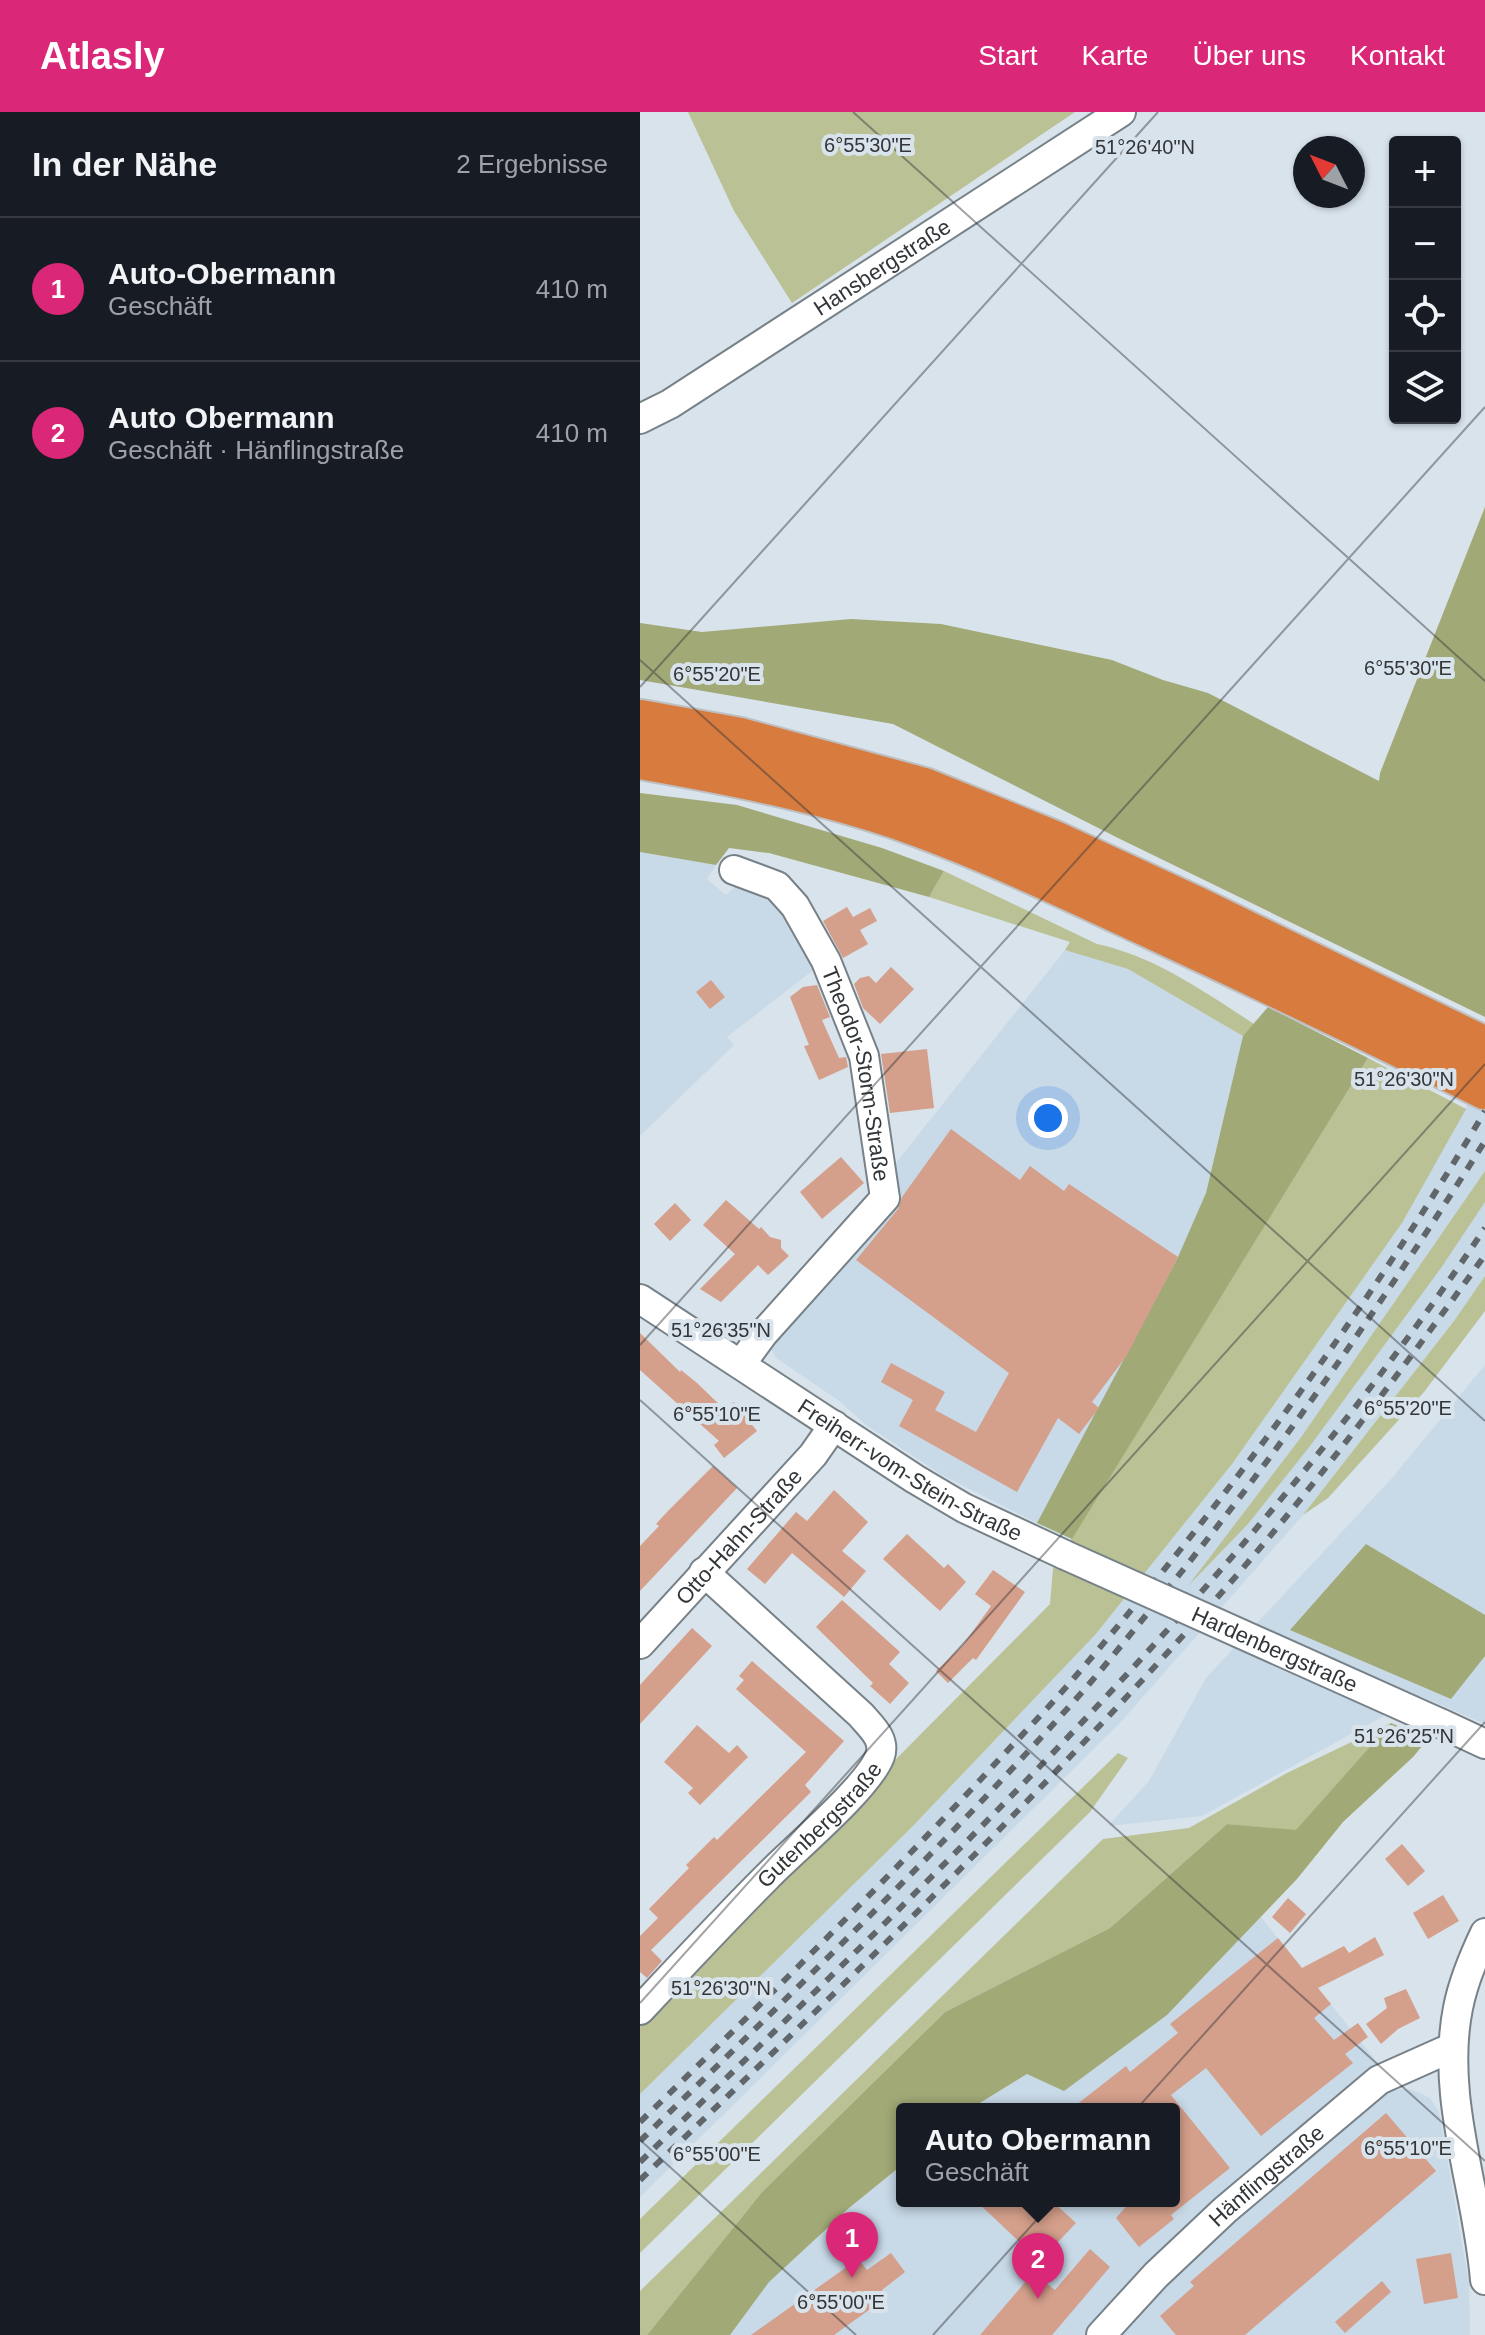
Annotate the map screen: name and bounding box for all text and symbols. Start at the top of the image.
text: Atlasly [40,35,165,77]
text: Start [978,40,1037,71]
text: Karte [1081,40,1148,71]
text: Über uns [1192,40,1306,71]
text: Kontakt [1350,40,1445,71]
text: 6°55'30"E [824,134,912,156]
text: 51°26'40"N [1095,136,1195,158]
north arrow [1293,136,1365,208]
map controls [1389,136,1461,424]
button: + [1389,136,1461,208]
text: In der Nähe [32,145,217,183]
text: 2 Ergebnisse [456,149,608,179]
button: − [1389,208,1461,280]
street label: Hansbergstraße [809,213,955,320]
text: Auto-Obermann [108,257,336,290]
text: 1 [51,274,65,304]
text: 410 m [536,274,608,304]
button: locate [1389,280,1461,352]
text: Geschäft [108,291,212,321]
button: layers [1389,352,1461,424]
text: Auto Obermann [108,401,335,434]
text: 2 [51,418,65,448]
text: 410 m [536,418,608,448]
text: Geschäft · Hänflingstraße [108,435,404,465]
text: 6°55'30"E [1364,657,1452,679]
text: 6°55'20"E [673,663,761,685]
street label: Theodor-Storm-Straße [817,963,895,1183]
text: 51°26'30"N [1354,1068,1454,1090]
your location [1028,1098,1068,1138]
text: 51°26'35"N [671,1319,771,1341]
street label: Freiherr-vom-Stein-Straße [793,1393,1026,1546]
text: 6°55'20"E [1364,1397,1452,1419]
text: 6°55'10"E [673,1403,761,1425]
street label: Otto-Hahn-Straße [670,1463,807,1609]
street label: Hardenbergstraße [1188,1601,1362,1697]
text: 51°26'25"N [1354,1725,1454,1747]
street label: Gutenbergstraße [752,1757,887,1892]
text: 51°26'30"N [671,1977,771,1999]
popup [896,2103,1180,2207]
street label: Hänflingstraße [1203,2120,1329,2231]
text: Auto Obermann [925,2123,1151,2156]
text: 6°55'10"E [1364,2137,1452,2159]
text: 6°55'00"E [673,2143,761,2165]
text: Geschäft [925,2157,1029,2187]
pin: 1 [826,2212,878,2278]
pin: 2 [1012,2233,1064,2299]
text: 6°55'00"E [797,2291,885,2313]

